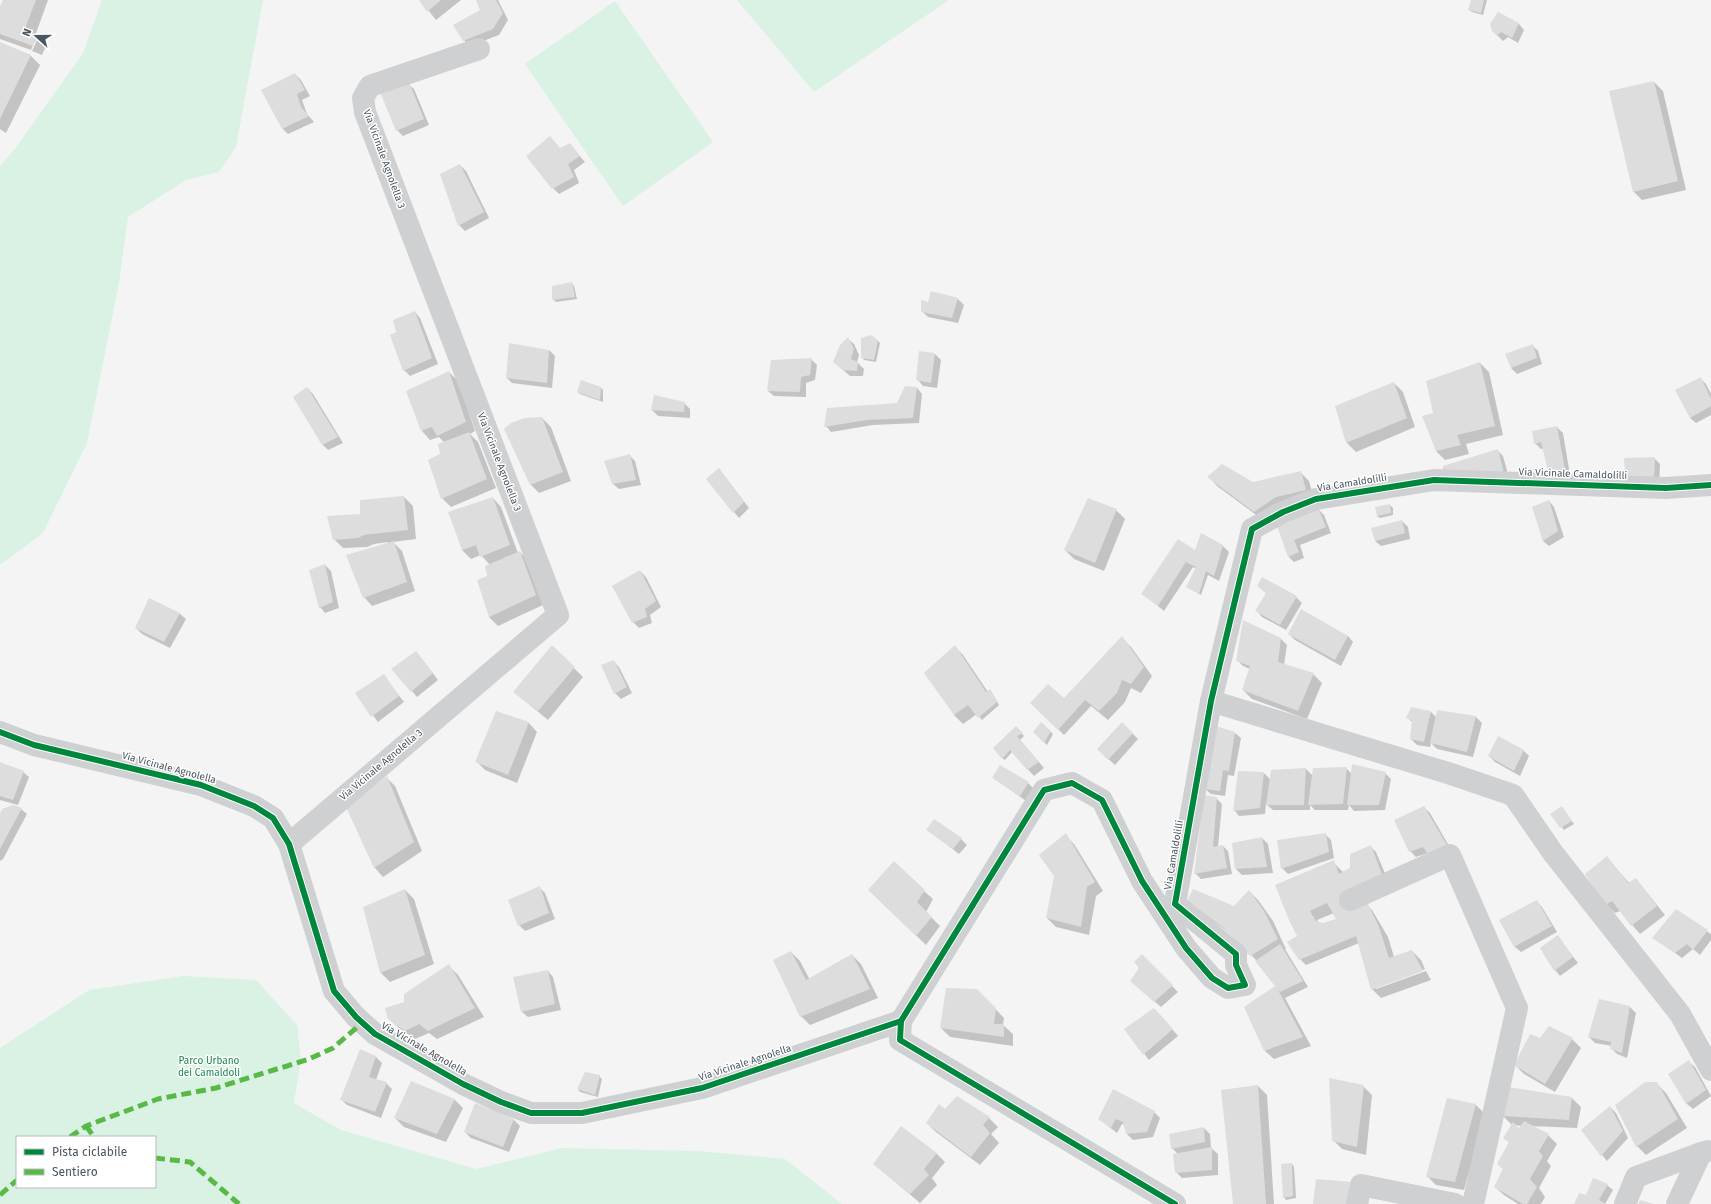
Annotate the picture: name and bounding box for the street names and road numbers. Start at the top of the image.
street label: Via Vicinale Agnolella 3 [360,108,408,210]
street label: Via Vicinale Agnolella 3 [475,411,523,513]
street label: Via Vicinale Camaldolilli [1519,466,1628,482]
street label: Via Camaldolilli [1316,472,1388,494]
street label: Via Vicinale Agnolella 3 [337,727,425,803]
street label: Via Vicinale Agnolella [121,750,217,786]
street label: Via Camaldolilli [1162,819,1186,891]
street label: Via Vicinale Agnolella [379,1020,469,1078]
street label: Via Vicinale Agnolella [697,1042,793,1084]

